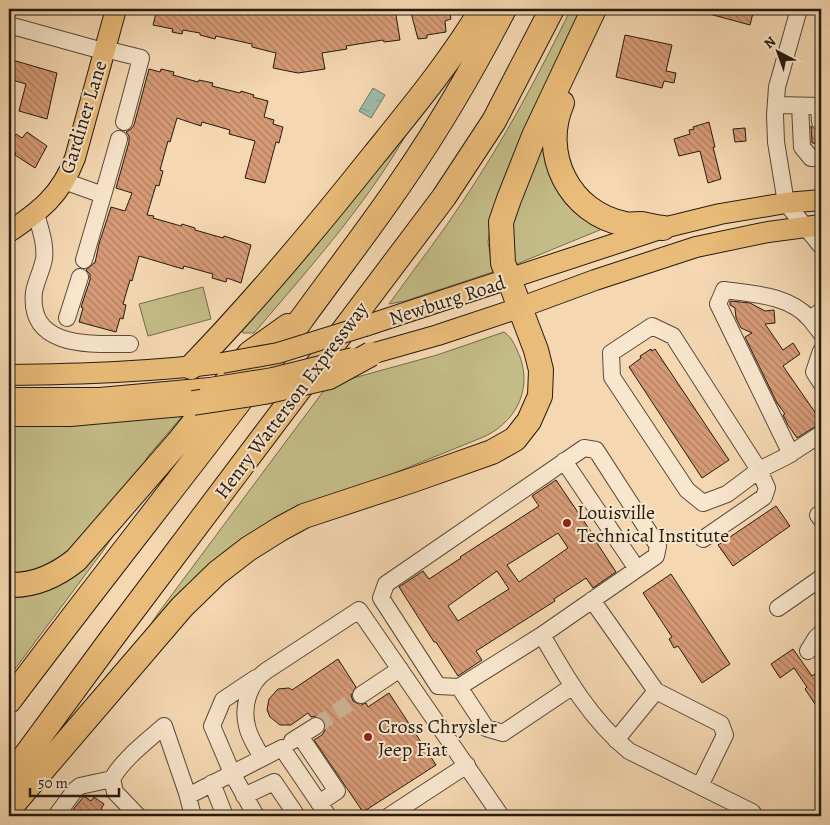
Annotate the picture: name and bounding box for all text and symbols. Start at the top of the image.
north arrow [752,28,802,78]
text: N [760,32,780,53]
street label: Gardiner Lane [53,57,114,177]
street label: Newburg Road [385,269,509,332]
street label: Henry Watterson Expressway [208,295,375,504]
place label: Louisville Technical Institute [577,499,729,549]
marker: Louisville Technical Institute [561,517,573,529]
place label: Cross Chrysler Jeep Fiat [378,713,498,763]
marker: Cross Chrysler Jeep Fiat [362,731,374,743]
scale bar [30,765,119,797]
text: 50 m [38,773,68,793]

